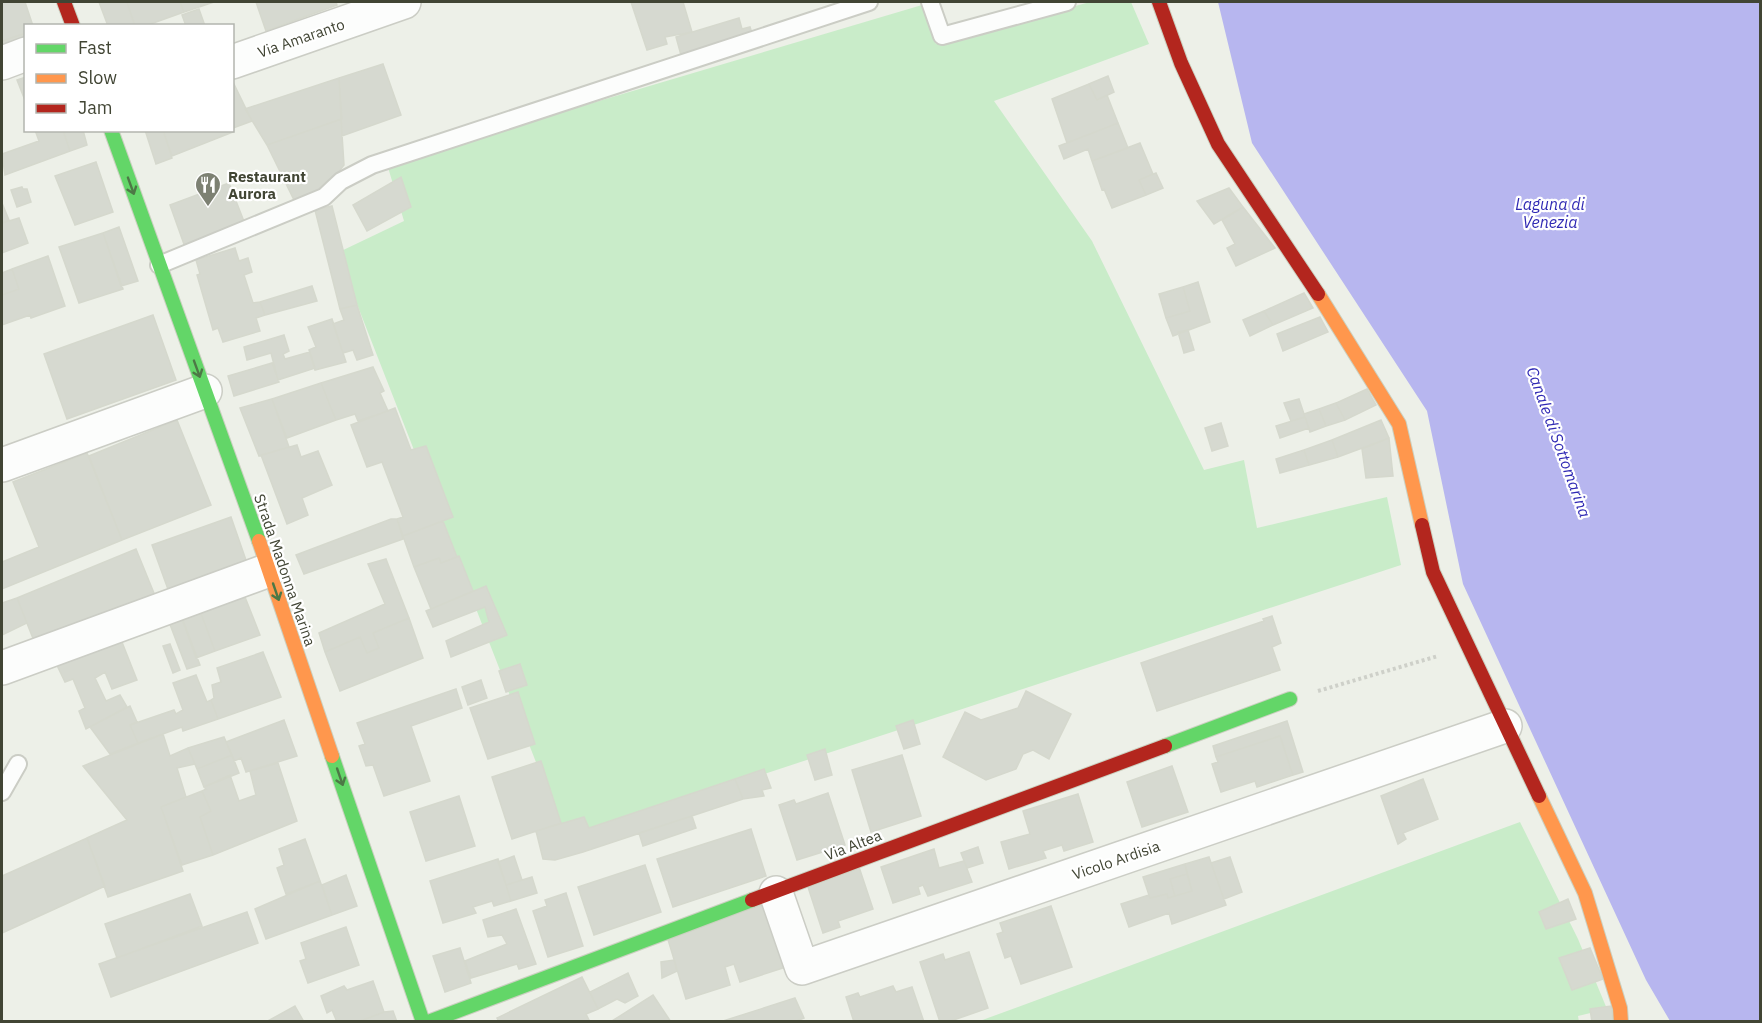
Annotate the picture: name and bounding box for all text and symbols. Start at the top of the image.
street label: Via Amaranto [255,14,347,62]
legend [24,24,234,132]
text: Fast [78,36,112,59]
text: Slow [78,66,117,89]
text: Jam [78,96,113,119]
place label: Restaurant Aurora [228,167,306,203]
restaurant icon: Restaurant Aurora [193,170,223,208]
one-way arrow [126,176,137,194]
water label: Laguna di Venezia [1515,194,1586,232]
one-way arrow [192,359,203,378]
water label: Canale di Sottomarina [1522,364,1596,520]
street label: Strada Madonna Marina [250,491,320,649]
one-way arrow [272,582,283,601]
one-way arrow [335,767,346,786]
street label: Via Altea [822,825,884,865]
street label: Vicolo Ardisia [1070,836,1162,884]

